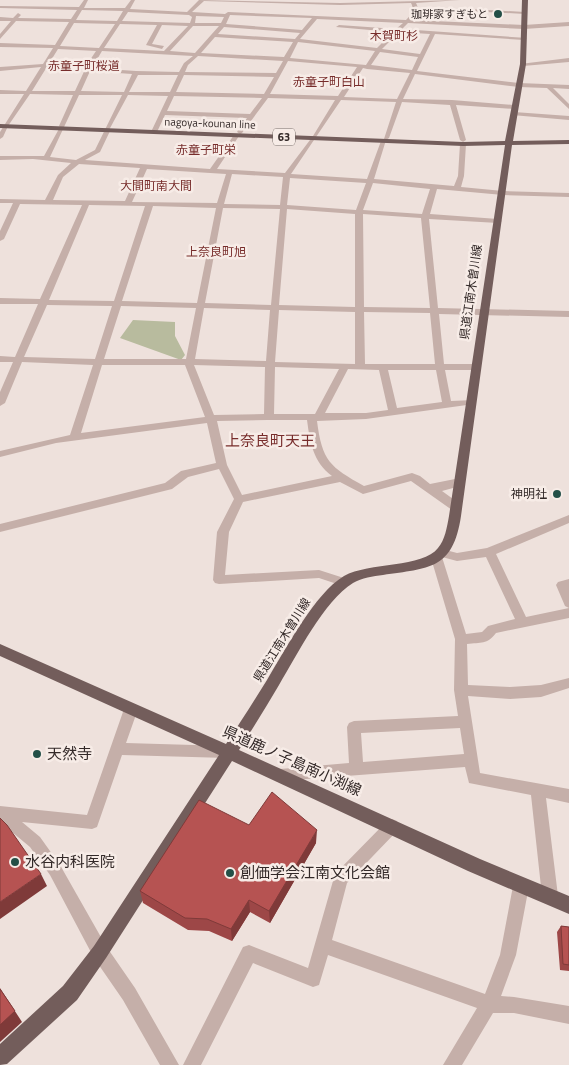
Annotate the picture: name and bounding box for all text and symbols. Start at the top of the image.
place label: 珈琲家すぎもと [411,6,488,22]
marker: 珈琲家すぎもと [492,8,504,20]
district label: 木賀町杉 [370,26,418,45]
district label: 赤童子町桜道 [48,56,120,75]
district label: 赤童子町白山 [293,72,365,91]
street label: nagoya-kounan line [164,113,256,133]
road number: 63 [273,128,295,146]
district label: 赤童子町栄 [176,140,236,159]
district label: 大間町南大間 [120,176,192,195]
district label: 上奈良町旭 [186,242,246,261]
street label: 県道江南木曽川線 [454,243,487,341]
district label: 上奈良町天王 [225,429,315,452]
place label: 神明社 [511,484,547,503]
marker: 神明社 [551,488,563,500]
street label: 県道江南木曽川線 [248,594,315,685]
street label: 県道鹿ノ子島南小渕線 [219,720,365,802]
place label: 天然寺 [47,742,92,765]
marker: 天然寺 [31,748,43,760]
place label: 水谷内科医院 [25,850,115,873]
marker: 水谷内科医院 [9,856,21,868]
place label: 創価学会江南文化会館 [240,861,390,884]
marker: 創価学会江南文化会館 [224,867,236,879]

